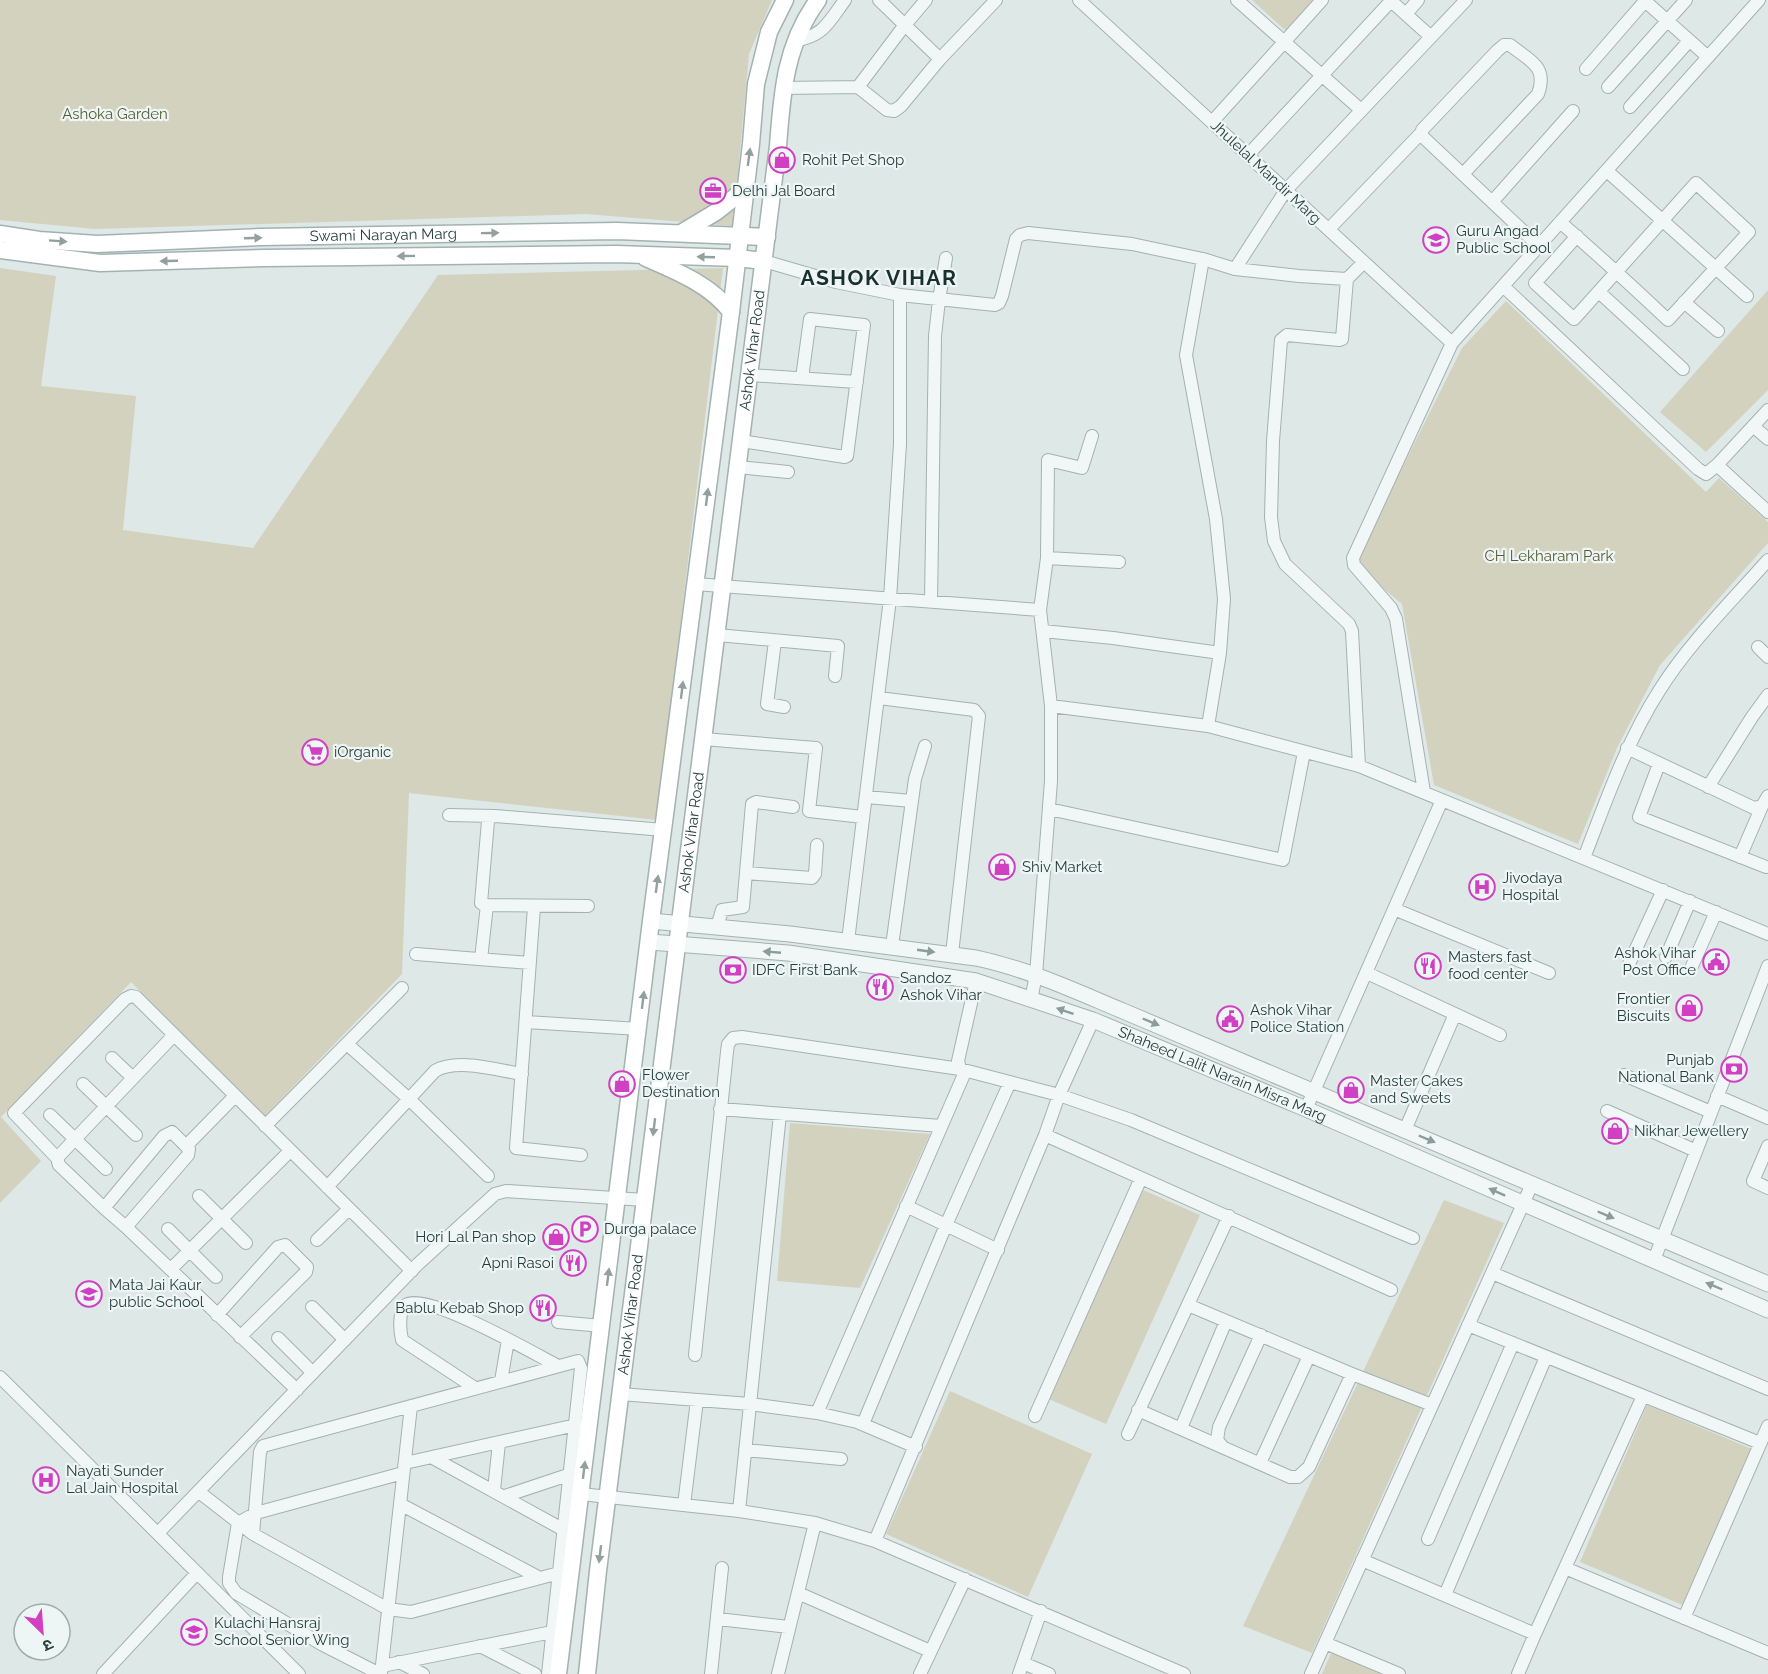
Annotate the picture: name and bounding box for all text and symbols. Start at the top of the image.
park label: Ashoka Garden [62,105,168,123]
street label: Jhulelal Mandir Marg [1207,116,1325,228]
shop icon: Rohit Pet Shop [767,145,797,175]
one-way arrow [745,148,754,167]
place label: Rohit Pet Shop [802,151,904,169]
office icon: Delhi Jal Board [698,176,728,206]
place label: Delhi Jal Board [732,182,835,200]
place label: Guru Angad Public School [1456,222,1552,257]
street label: Swami Narayan Marg [309,225,457,245]
school or university icon: Guru Angad Public School [1421,225,1451,255]
one-way arrow [480,228,499,238]
one-way arrow [243,233,262,242]
one-way arrow [49,236,68,246]
one-way arrow [396,252,415,261]
one-way arrow [696,253,715,262]
one-way arrow [159,256,178,266]
district label: ASHOK VIHAR [801,265,957,290]
street label: Ashok Vihar Road [736,289,769,412]
one-way arrow [702,487,711,506]
park label: CH Lekharam Park [1484,547,1614,565]
one-way arrow [677,681,687,700]
supermarket icon: iOrganic [300,737,330,767]
place label: iOrganic [334,743,391,761]
street label: Ashok Vihar Road [675,771,708,894]
shop icon: Shiv Market [987,852,1017,882]
place label: Shiv Market [1022,858,1102,876]
place label: Jivodaya Hospital [1502,869,1563,904]
hospital icon: Jivodaya Hospital [1467,872,1497,902]
one-way arrow [652,874,661,893]
place label: Ashok Vihar Post Office [1614,944,1697,979]
one-way arrow [917,946,936,955]
one-way arrow [763,947,782,956]
public building icon: Ashok Vihar Post Office [1701,947,1731,977]
place label: Masters fast food center [1448,948,1532,983]
restaurant icon: Masters fast food center [1413,951,1443,981]
bank icon: IDFC First Bank [718,955,748,985]
place label: IDFC First Bank [752,961,858,979]
place label: Sandoz Ashok Vihar [900,969,983,1004]
restaurant icon: Sandoz Ashok Vihar [865,972,895,1002]
one-way arrow [638,990,648,1009]
place label: Frontier Biscuits [1617,990,1671,1025]
shop icon: Frontier Biscuits [1674,993,1704,1023]
place label: Ashok Vihar Police Station [1250,1001,1344,1036]
public building icon: Ashok Vihar Police Station [1215,1004,1245,1034]
one-way arrow [1056,1006,1074,1015]
one-way arrow [1142,1017,1160,1027]
street label: Shaheed Lalit Narain Misra Marg [1115,1022,1329,1126]
place label: Punjab National Bank [1618,1051,1714,1086]
bank icon: Punjab National Bank [1719,1054,1749,1084]
place label: Flower Destination [642,1066,720,1101]
shop icon: Flower Destination [607,1069,637,1099]
place label: Master Cakes and Sweets [1370,1072,1463,1107]
shop icon: Master Cakes and Sweets [1336,1075,1366,1105]
shop icon: Nikhar Jewellery [1600,1116,1630,1146]
one-way arrow [650,1118,659,1137]
place label: Nikhar Jewellery [1634,1122,1749,1140]
one-way arrow [1418,1135,1435,1144]
one-way arrow [1488,1187,1506,1196]
one-way arrow [1598,1211,1615,1220]
parking icon: Durga palace [570,1214,600,1244]
place label: Durga palace [604,1220,697,1238]
shop icon: Hori Lal Pan shop [541,1222,571,1252]
place label: Hori Lal Pan shop [415,1228,536,1246]
restaurant icon: Apni Rasoi [558,1248,588,1278]
street label: Ashok Vihar Road [614,1253,647,1376]
place label: Apni Rasoi [481,1254,554,1272]
one-way arrow [603,1267,613,1286]
place label: Mata Jai Kaur public School [109,1276,205,1311]
school or university icon: Mata Jai Kaur public School [74,1279,104,1309]
one-way arrow [1705,1281,1723,1291]
restaurant icon: Bablu Kebab Shop [528,1293,558,1323]
place label: Bablu Kebab Shop [395,1299,524,1317]
one-way arrow [579,1461,589,1480]
place label: Nayati Sunder Lal Jain Hospital [66,1462,179,1497]
hospital icon: Nayati Sunder Lal Jain Hospital [31,1465,61,1495]
one-way arrow [596,1544,605,1563]
north arrow [12,1602,72,1662]
place label: Kulachi Hansraj School Senior Wing [214,1614,349,1649]
school or university icon: Kulachi Hansraj School Senior Wing [179,1617,209,1647]
text: उ [39,1635,56,1656]

